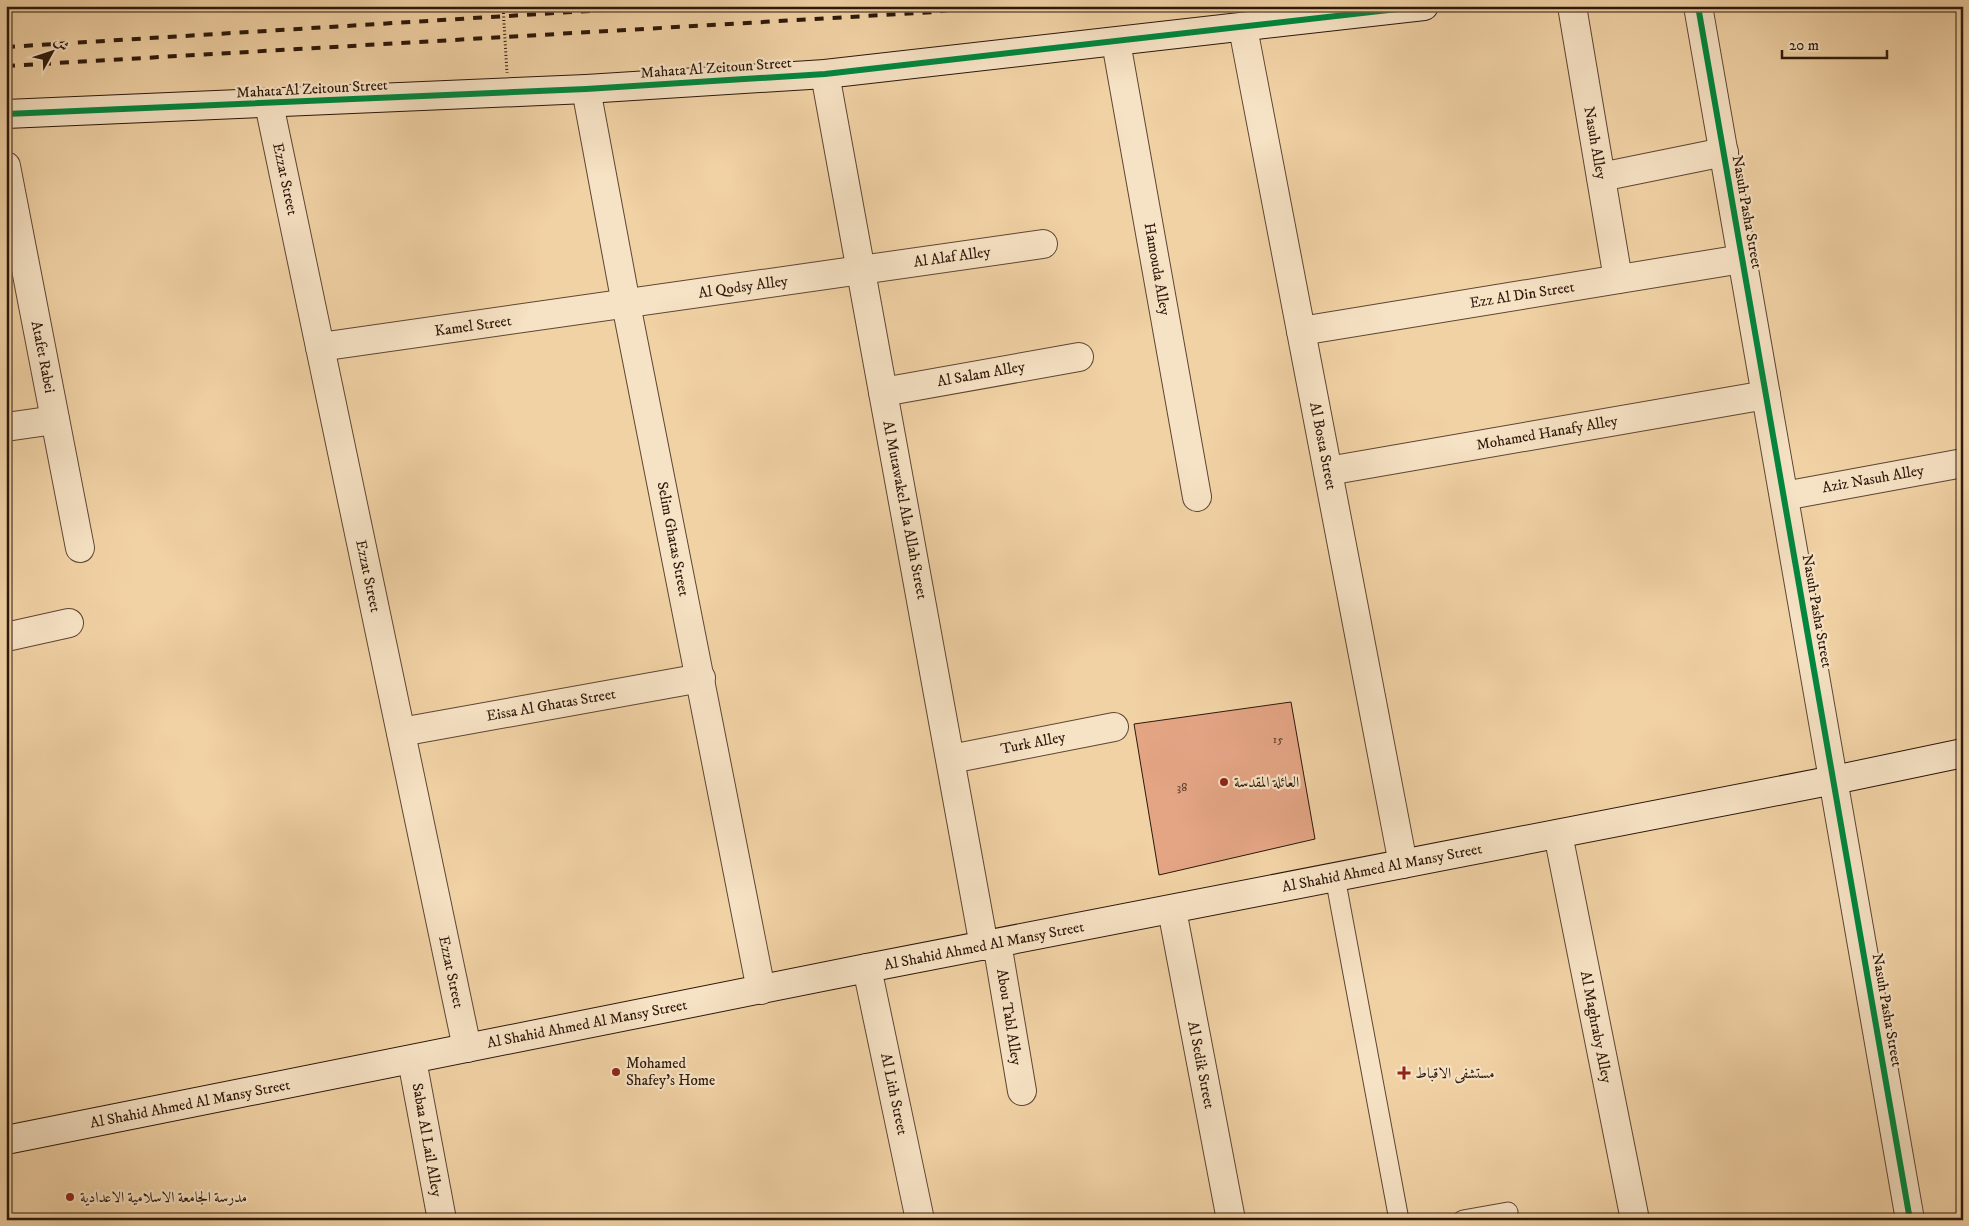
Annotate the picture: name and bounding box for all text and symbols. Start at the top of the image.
north arrow [28,28,78,78]
scale bar [1782,28,1886,60]
text: ش [50,33,73,55]
text: 20 m [1789,36,1819,55]
street label: Mahata Al Zeitoun Street [640,53,792,83]
street label: Mahata Al Zeitoun Street [236,76,388,102]
street label: Nasuh Alley [1579,105,1611,182]
street label: Ezzat Street [268,141,302,217]
street label: Nasuh Pasha Street [1728,154,1766,270]
street label: Hamouda Alley [1140,221,1175,318]
street label: Al Alaf Alley [912,242,993,272]
street label: Al Qodsy Alley [697,271,790,303]
street label: Ezz Al Din Street [1468,277,1576,313]
street label: Kamel Street [433,311,513,341]
street label: Atafet Rabei [27,319,59,395]
street label: Al Salam Alley [936,357,1027,391]
street label: Al Bosta Street [1305,401,1341,492]
street label: Mohamed Hanafy Alley [1475,411,1620,455]
street label: Al Mutawakel Ala Allah Street [878,419,932,601]
street label: Aziz Nasuh Alley [1821,461,1926,497]
street label: Selim Ghatas Street [653,480,693,598]
street label: Ezzat Street [351,538,385,614]
street label: Nasuh Pasha Street [1798,553,1836,669]
street label: Eissa Al Ghatas Street [485,684,617,726]
street label: Turk Alley [999,727,1068,759]
house number: 15 [1273,732,1283,747]
place label: العائلة المقدسة [1234,773,1299,792]
marker: العائلة المقدسة [1218,776,1230,788]
house number: 38 [1177,780,1187,795]
street label: Al Shahid Ahmed Al Mansy Street [1280,839,1484,897]
street label: Al Shahid Ahmed Al Mansy Street [882,917,1086,975]
street label: Ezzat Street [434,934,468,1010]
street label: Nasuh Pasha Street [1868,952,1906,1068]
street label: Abou Tabl Alley [992,967,1026,1067]
street label: Al Maghraby Alley [1576,969,1616,1085]
street label: Al Shahid Ahmed Al Mansy Street [485,995,689,1053]
street label: Al Sedik Street [1183,1020,1219,1111]
street label: Al Lith Street [876,1051,912,1137]
place label: Mohamed Shafey's Home [626,1054,715,1090]
place label: مستشفى الاقباط [1415,1064,1495,1084]
marker: Mohamed Shafey's Home [610,1066,622,1078]
marker: مستشفى الاقباط [1397,1066,1411,1080]
street label: Al Shahid Ahmed Al Mansy Street [88,1075,292,1133]
street label: Sabaa Al Lail Alley [408,1082,447,1199]
place label: مدرسة الجامعة الاسلامية الاعدادية [80,1188,247,1207]
marker: مدرسة الجامعة الاسلامية الاعدادية [64,1191,76,1203]

